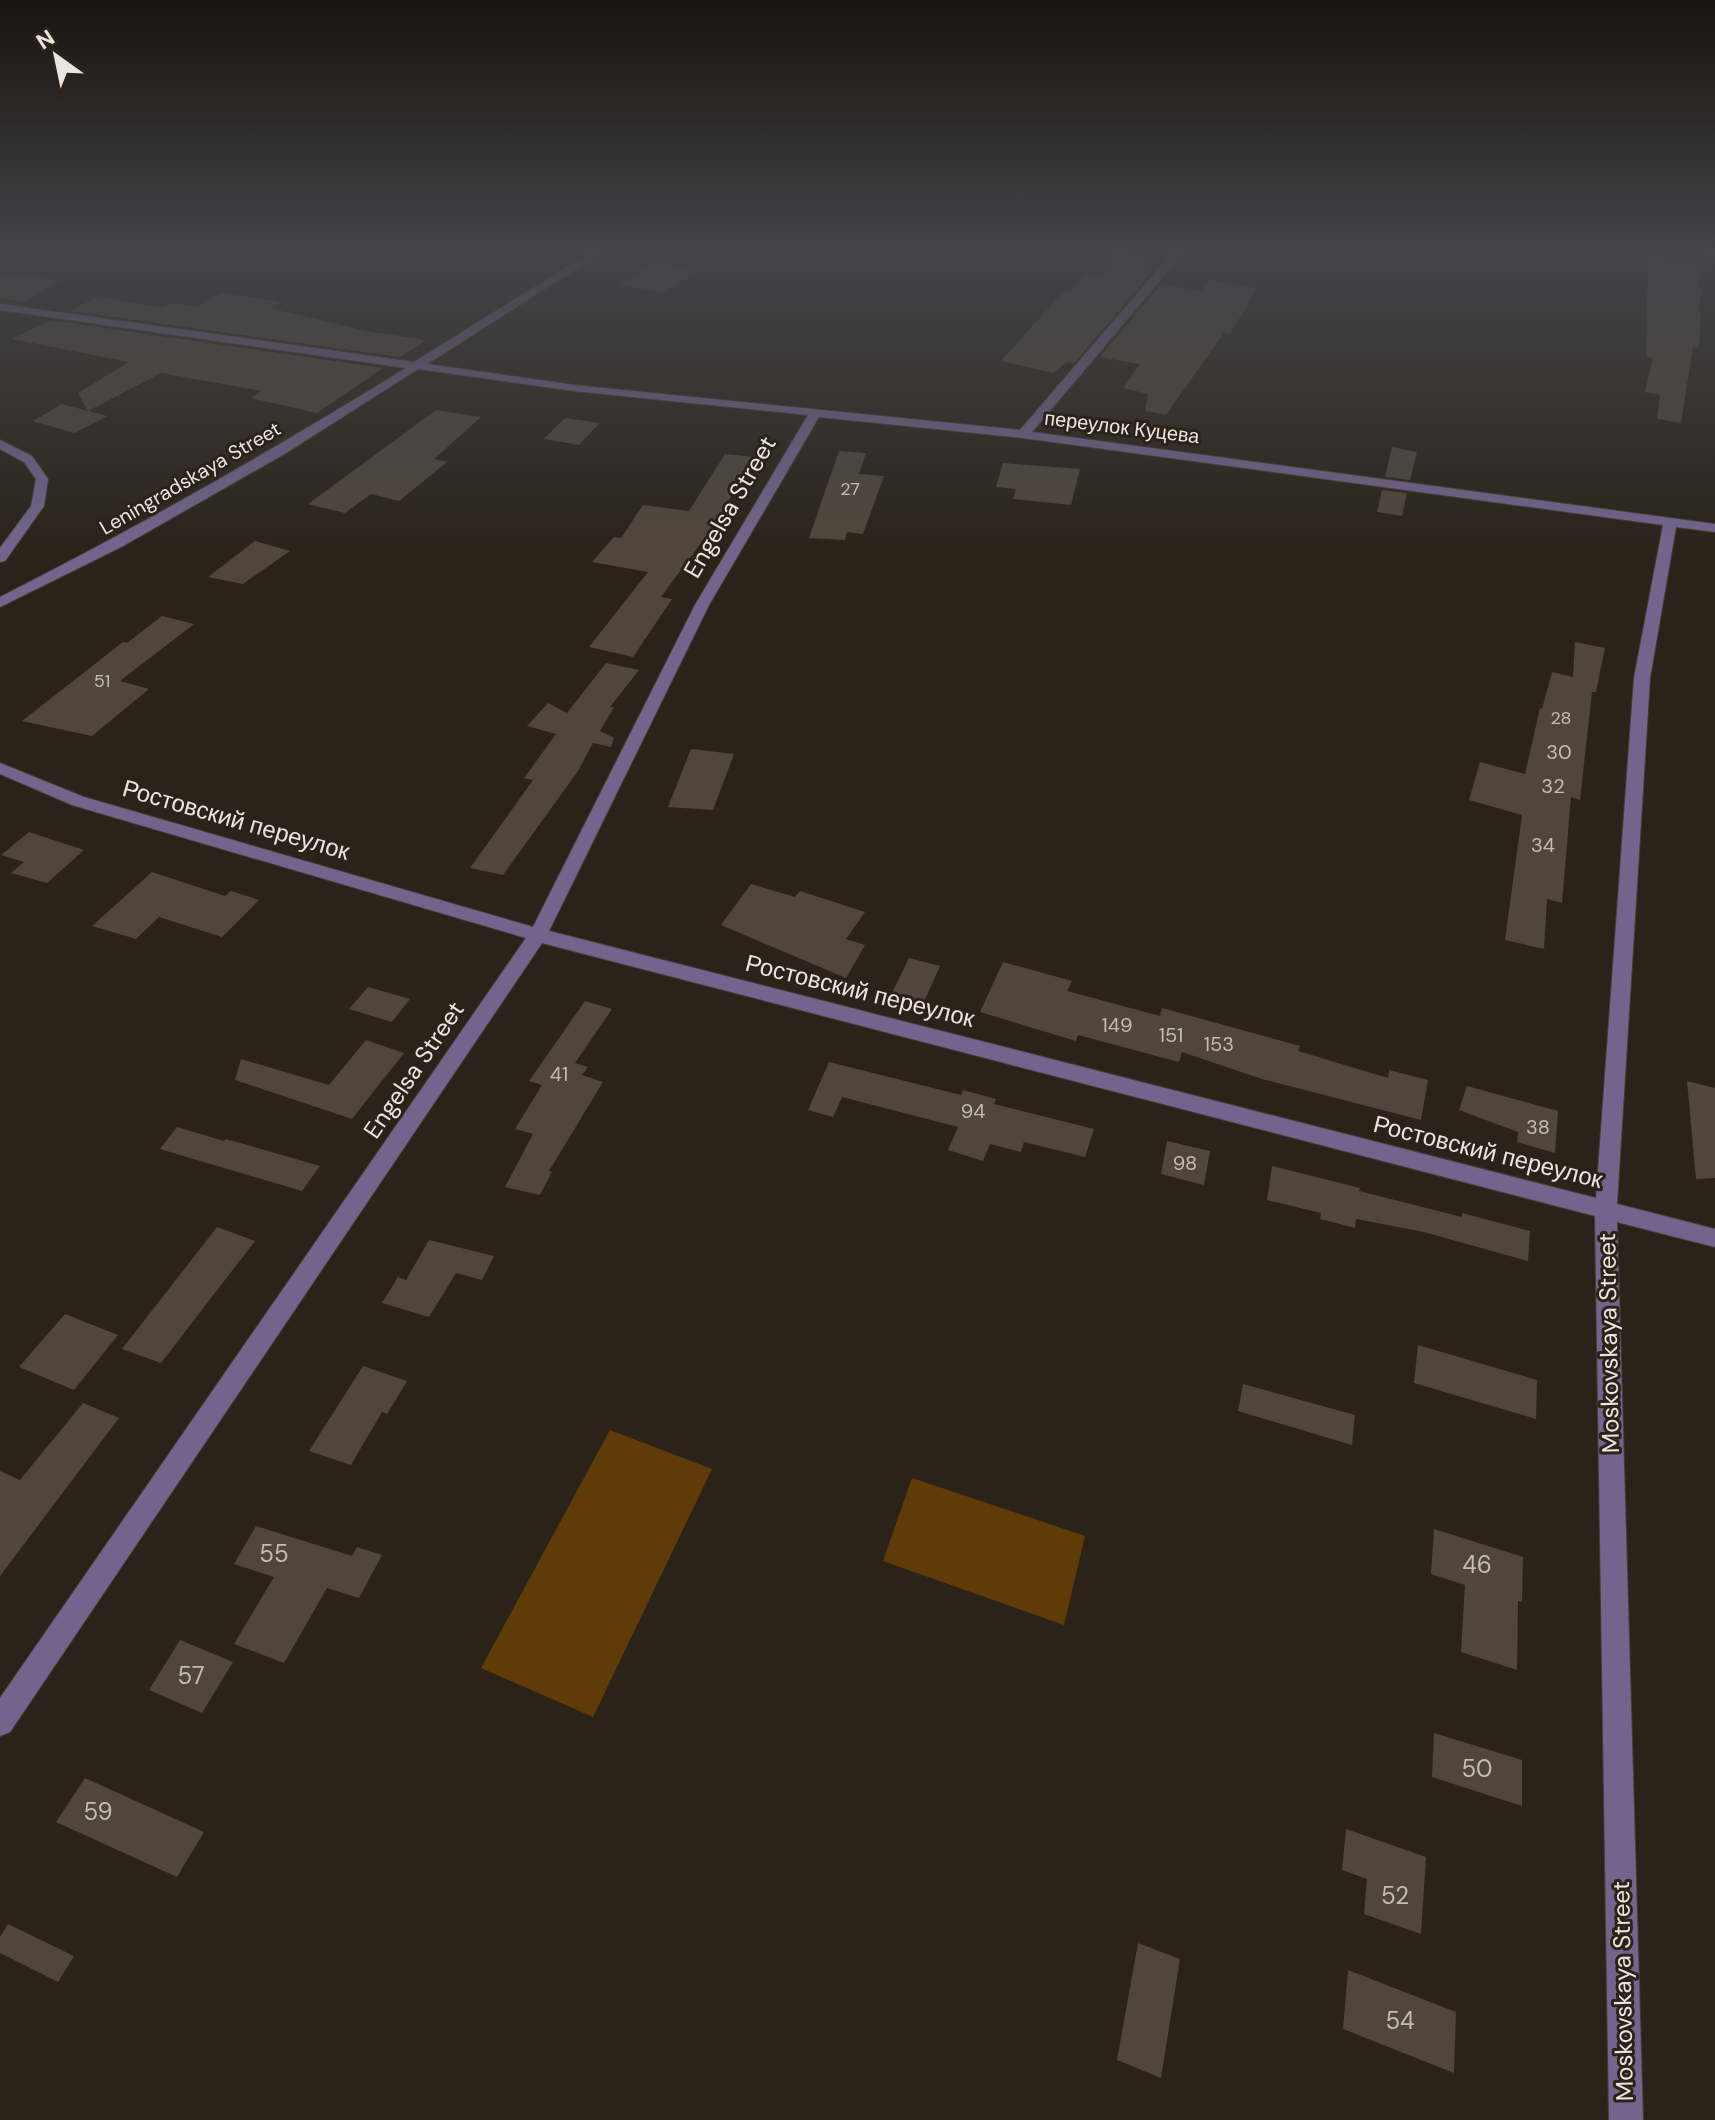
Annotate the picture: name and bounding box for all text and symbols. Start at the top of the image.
north arrow [16,16,96,96]
text: N [31,23,60,56]
street label: переулок Куцева [1043,405,1202,450]
street label: Leningradskaya Street [95,415,285,541]
street label: Engelsa Street [676,430,783,583]
house number: 27 [840,477,860,501]
house number: 51 [94,669,110,693]
house number: 28 [1550,706,1572,730]
house number: 30 [1546,739,1572,765]
street label: Ростовский переулок [119,772,354,867]
house number: 32 [1541,773,1565,799]
house number: 34 [1531,832,1555,858]
street label: Ростовский переулок [742,947,978,1034]
street label: Engelsa Street [356,995,471,1144]
house number: 149 [1102,1012,1132,1038]
house number: 151 [1159,1022,1183,1048]
house number: 153 [1204,1031,1234,1057]
house number: 41 [550,1061,568,1087]
house number: 94 [961,1098,985,1124]
street label: Ростовский переулок [1370,1108,1606,1195]
house number: 38 [1526,1114,1550,1140]
house number: 98 [1173,1150,1197,1176]
street label: Moskovskaya Street [1591,1233,1626,1453]
house number: 55 [259,1538,289,1569]
house number: 46 [1462,1549,1492,1580]
house number: 57 [177,1660,205,1691]
house number: 50 [1461,1753,1493,1784]
house number: 59 [83,1796,113,1827]
house number: 52 [1381,1880,1409,1911]
street label: Moskovskaya Street [1605,1881,1640,2101]
house number: 54 [1385,2005,1415,2036]

